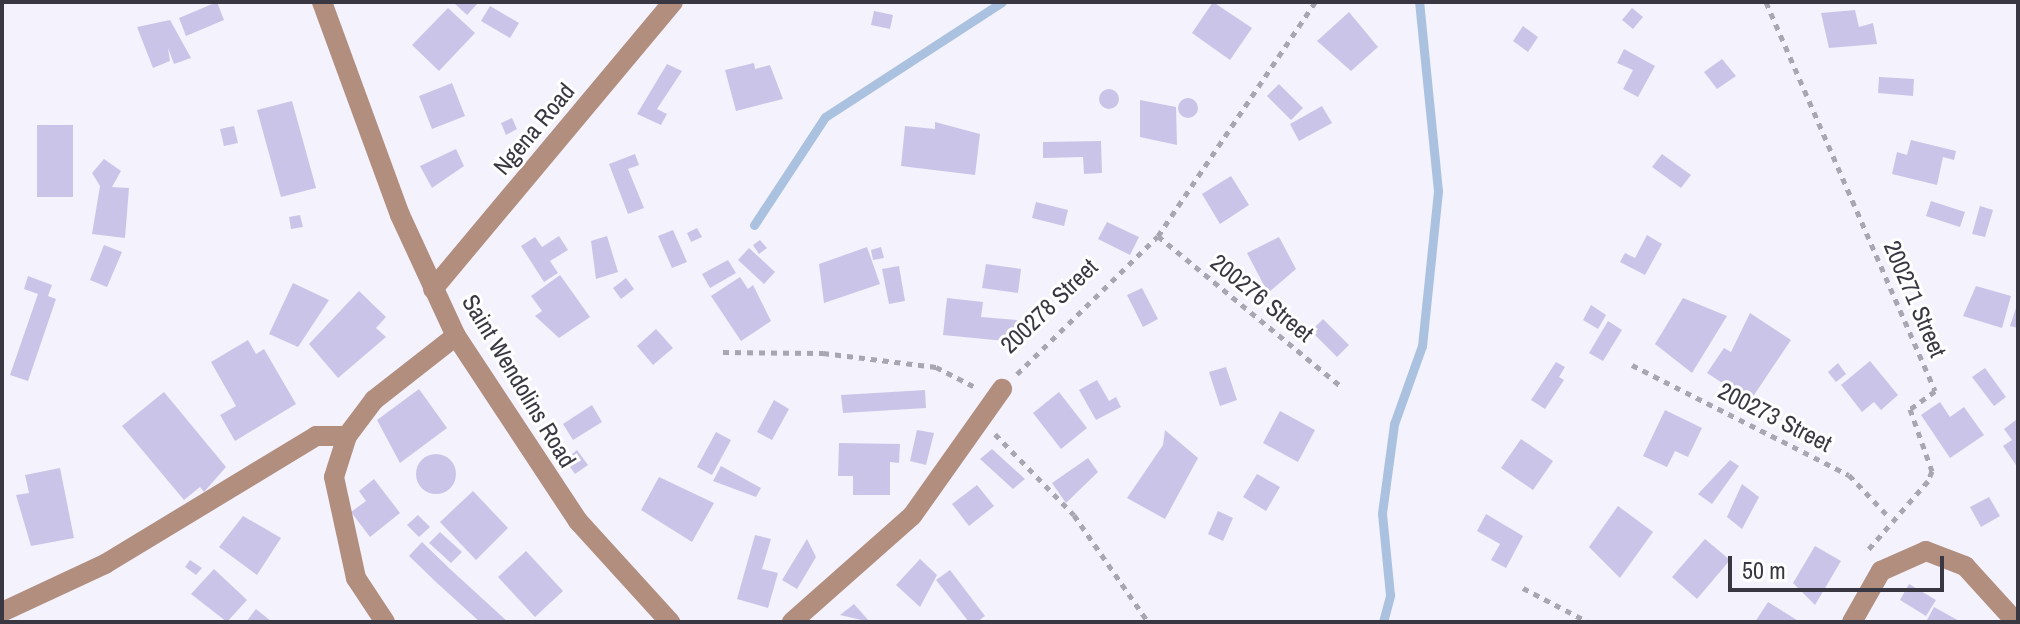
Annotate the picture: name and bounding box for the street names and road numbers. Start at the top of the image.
street label: Ngena Road [487,77,581,181]
street label: 200271 Street [1878,236,1952,362]
street label: 200276 Street [1205,248,1319,348]
street label: 200278 Street [995,253,1103,359]
street label: Saint Wendolins Road [456,289,582,473]
street label: 200273 Street [1713,376,1837,458]

